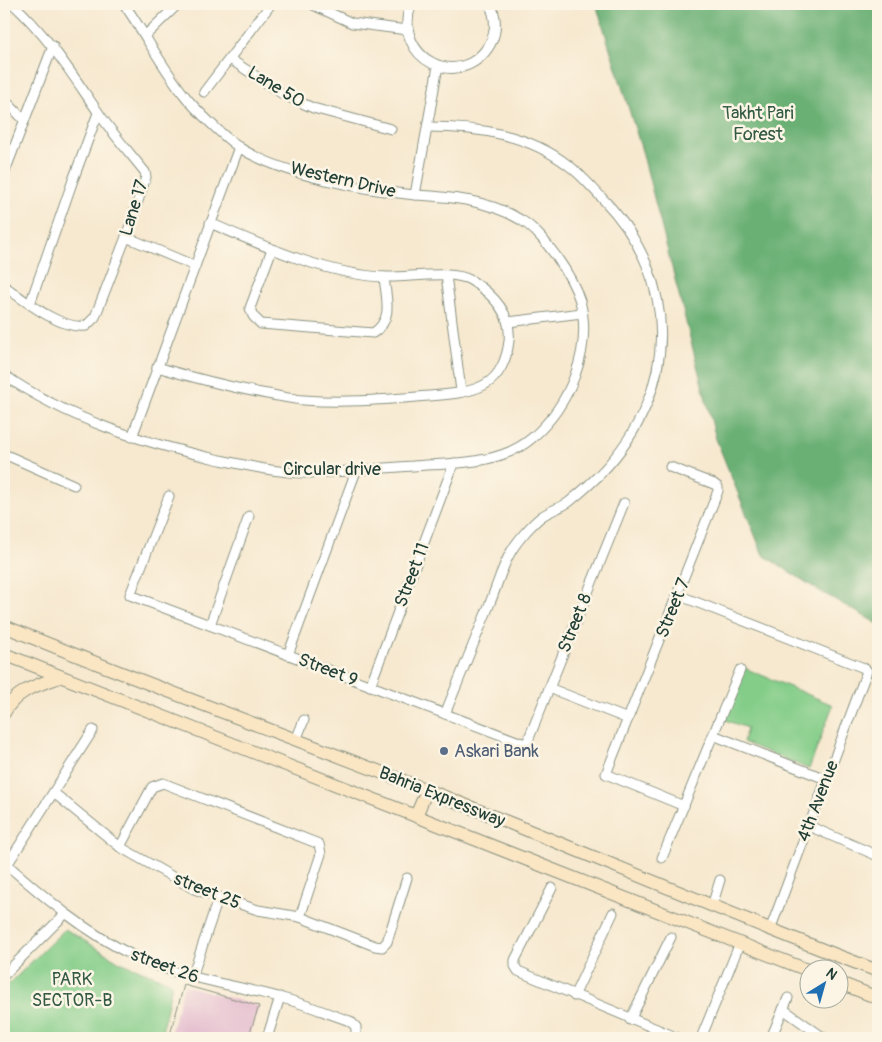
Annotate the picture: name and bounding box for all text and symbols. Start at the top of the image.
street label: Lane 50 [243,61,309,113]
park label: Takht Pari Forest [722,102,794,146]
street label: Western Drive [288,157,398,203]
street label: Lane 17 [115,177,154,239]
street label: Circular drive [283,458,381,481]
street label: Street 11 [389,540,435,610]
street label: Street 7 [651,574,695,641]
street label: Street 8 [553,590,597,656]
street label: Street 9 [295,648,361,692]
place label: Askari Bank [454,740,539,763]
marker: Askari Bank [438,745,450,757]
street label: 4th Avenue [792,757,844,845]
street label: Bahria Expressway [376,761,509,833]
street label: street 25 [170,867,244,915]
street label: street 26 [128,943,202,989]
north arrow [800,960,850,1010]
text: N [823,964,840,984]
park label: PARK SECTOR-B [32,968,112,1012]

